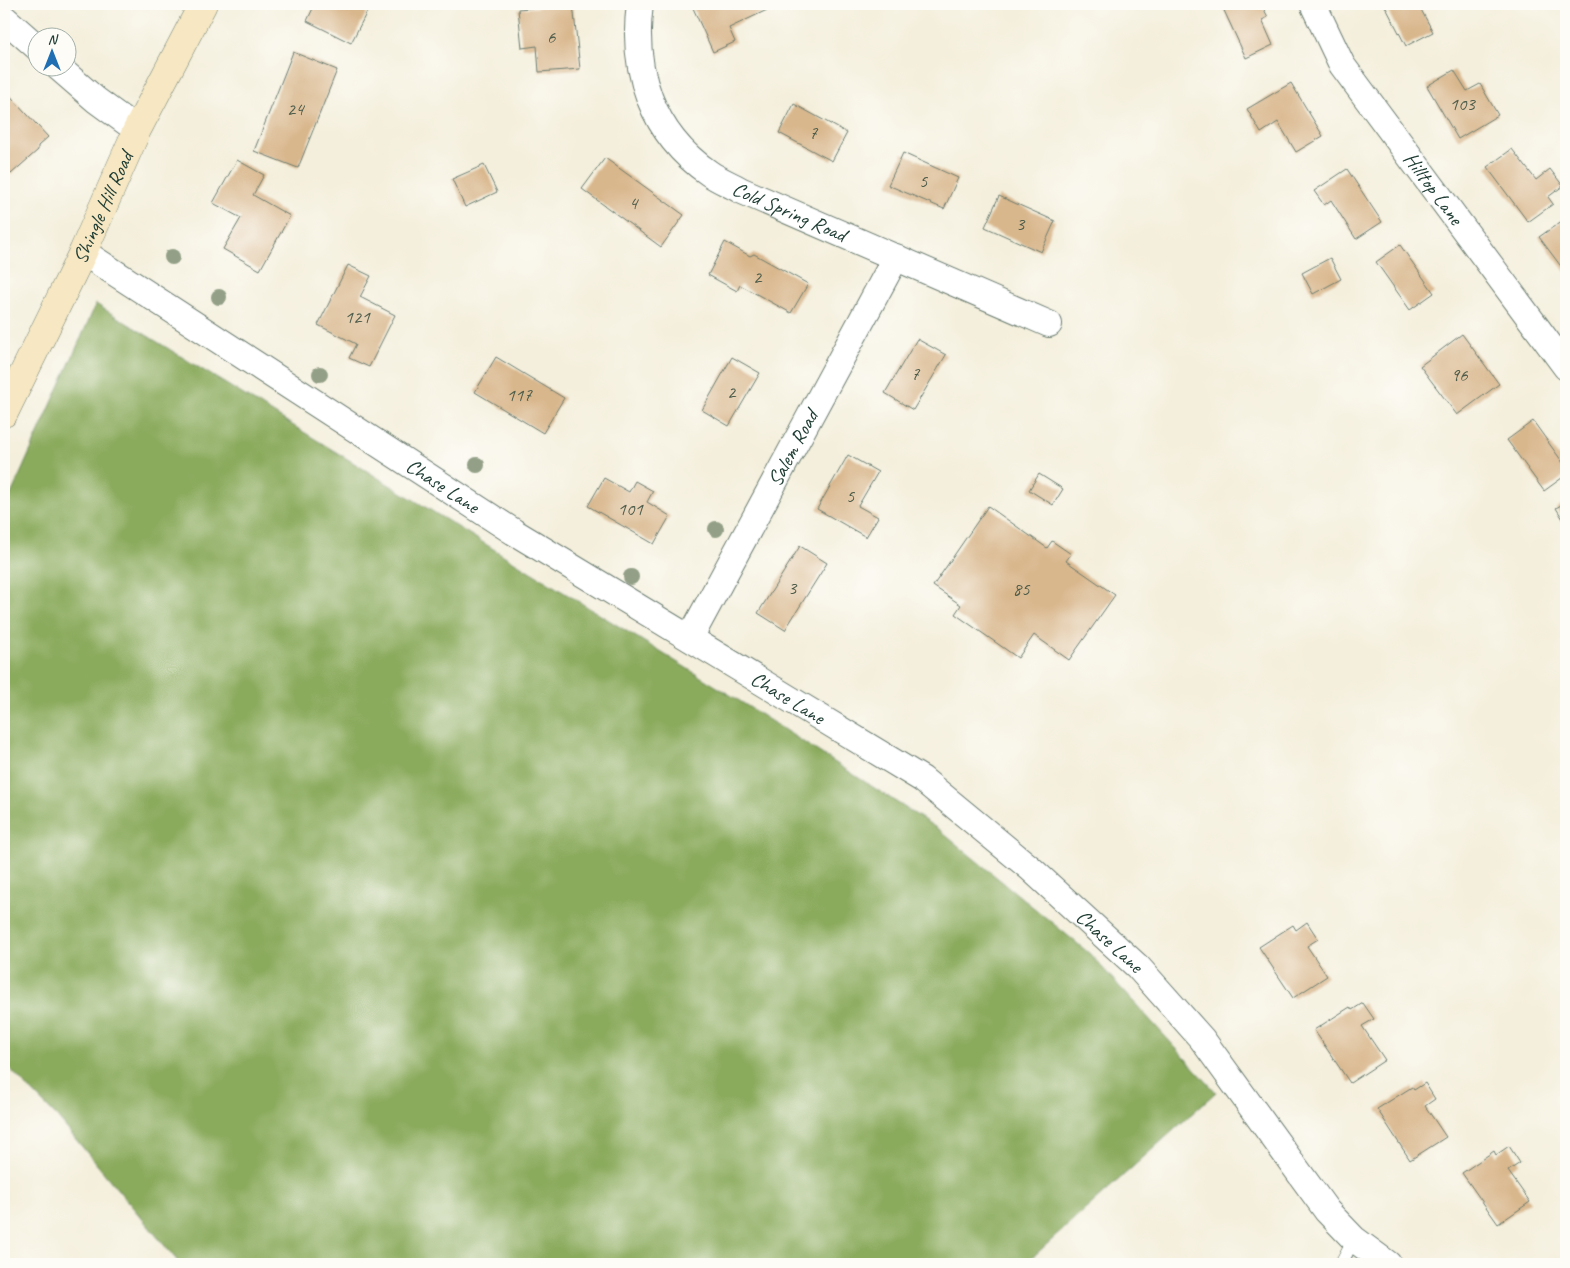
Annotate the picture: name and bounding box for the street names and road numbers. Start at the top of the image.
street label: Shingle Hill Road [66,144,140,268]
street label: Hilltop Lane [1398,147,1470,232]
street label: Cold Spring Road [728,175,854,249]
street label: Salem Road [762,403,825,491]
street label: Chase Lane [401,453,486,520]
street label: Chase Lane [746,665,831,731]
street label: Chase Lane [1071,904,1150,980]

